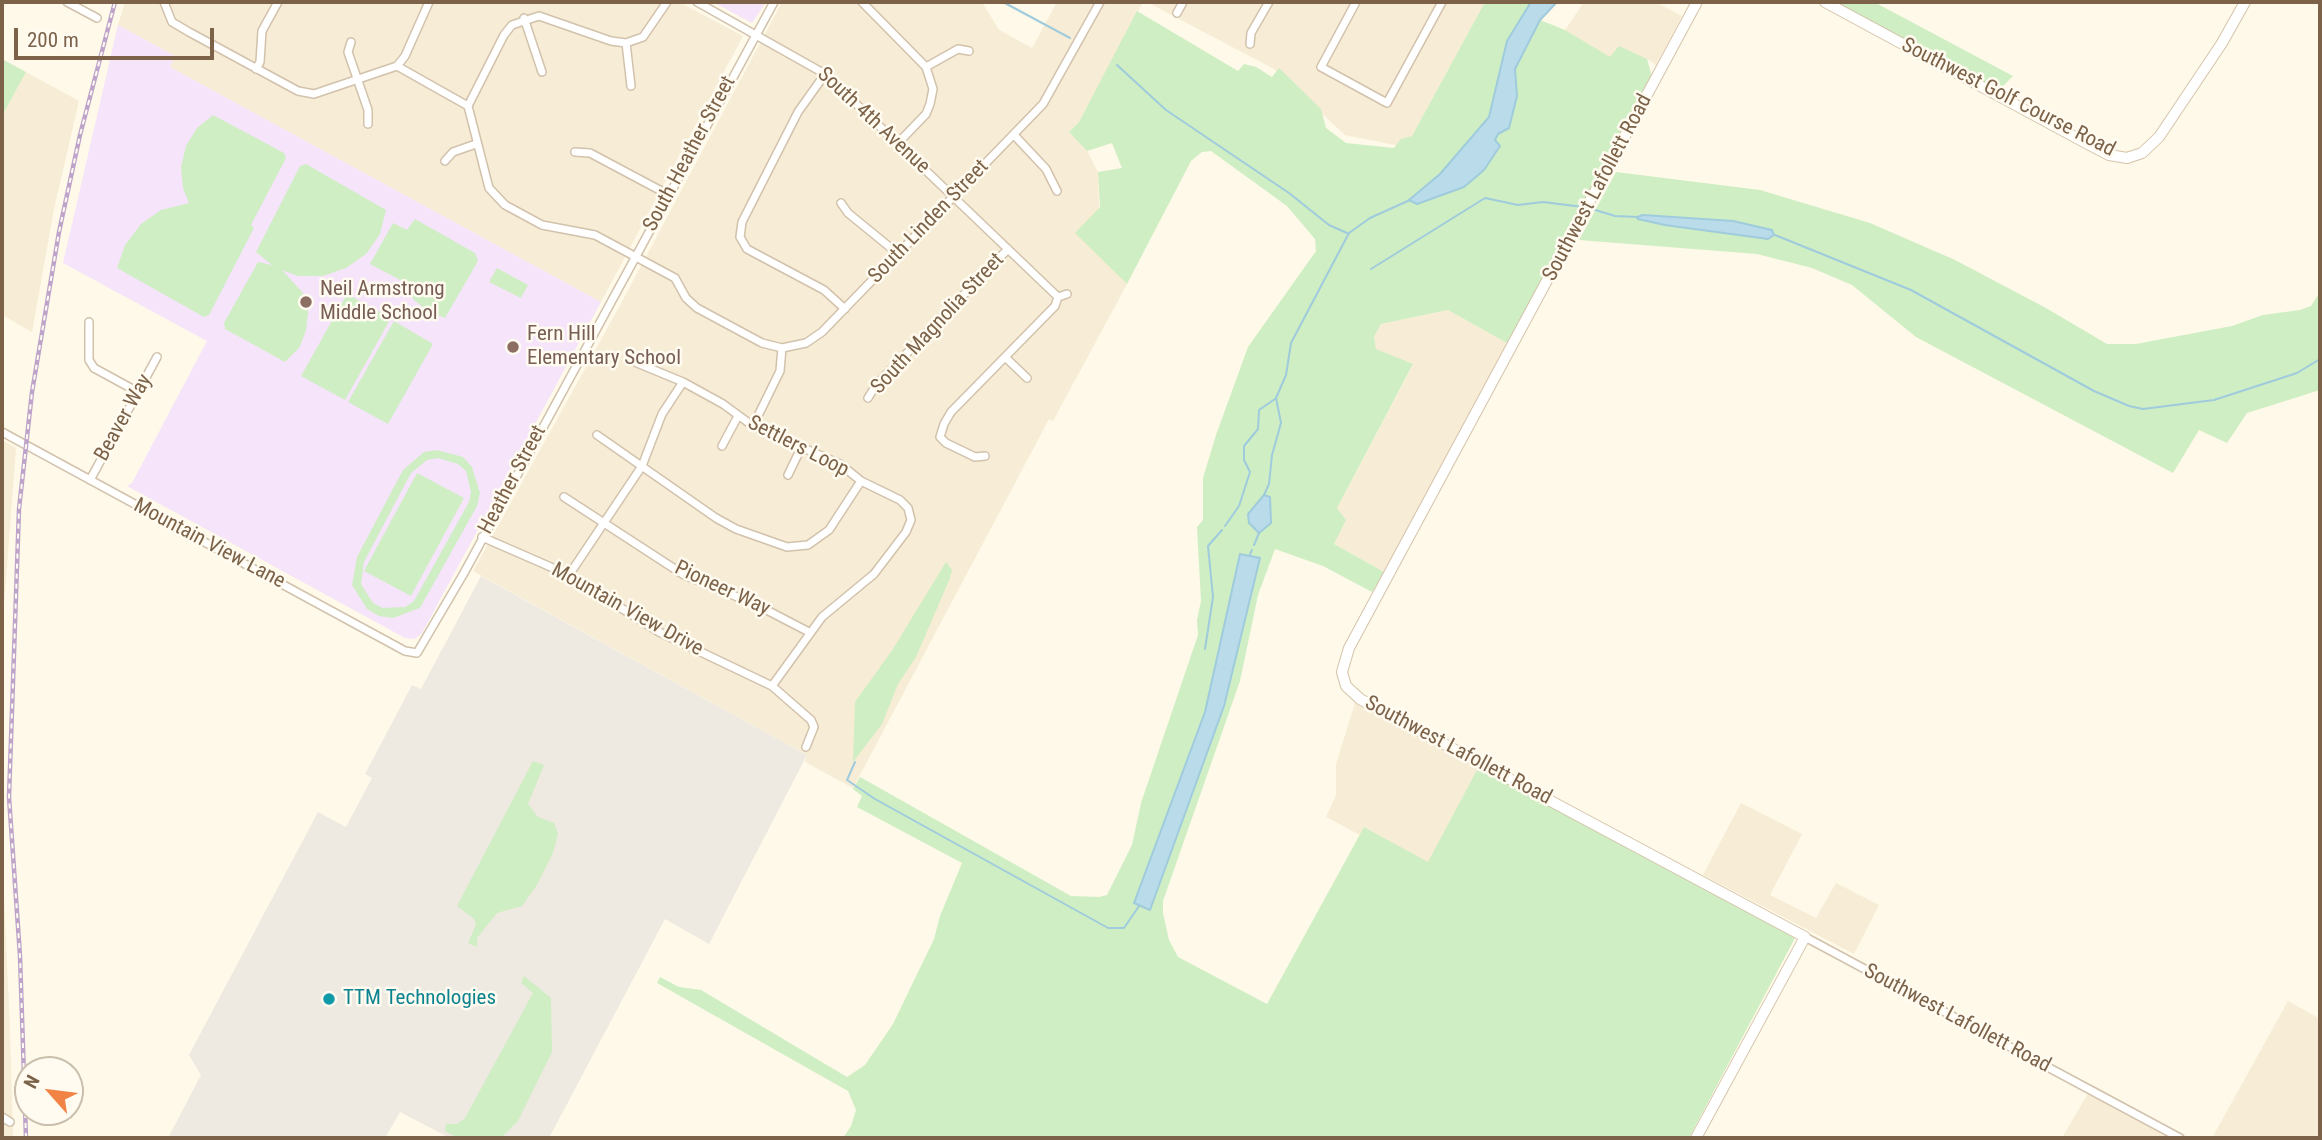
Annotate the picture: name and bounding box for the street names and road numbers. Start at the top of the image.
street label: Southwest Golf Course Road [1897,33,2119,163]
street label: South 4th Avenue [811,62,935,180]
street label: South Heather Street [638,72,742,236]
street label: Southwest Lafollett Road [1538,90,1658,286]
street label: South Linden Street [864,155,994,289]
street label: South Magnolia Street [866,248,1010,400]
street label: Beaver Way [90,370,158,466]
street label: Settlers Loop [743,411,853,483]
street label: Heather Street [474,421,552,539]
street label: Mountain View Lane [129,493,289,595]
street label: Pioneer Way [670,556,774,622]
street label: Mountain View Drive [547,558,707,662]
street label: Southwest Lafollett Road [1360,691,1556,811]
street label: Southwest Lafollett Road [1859,959,2055,1079]

